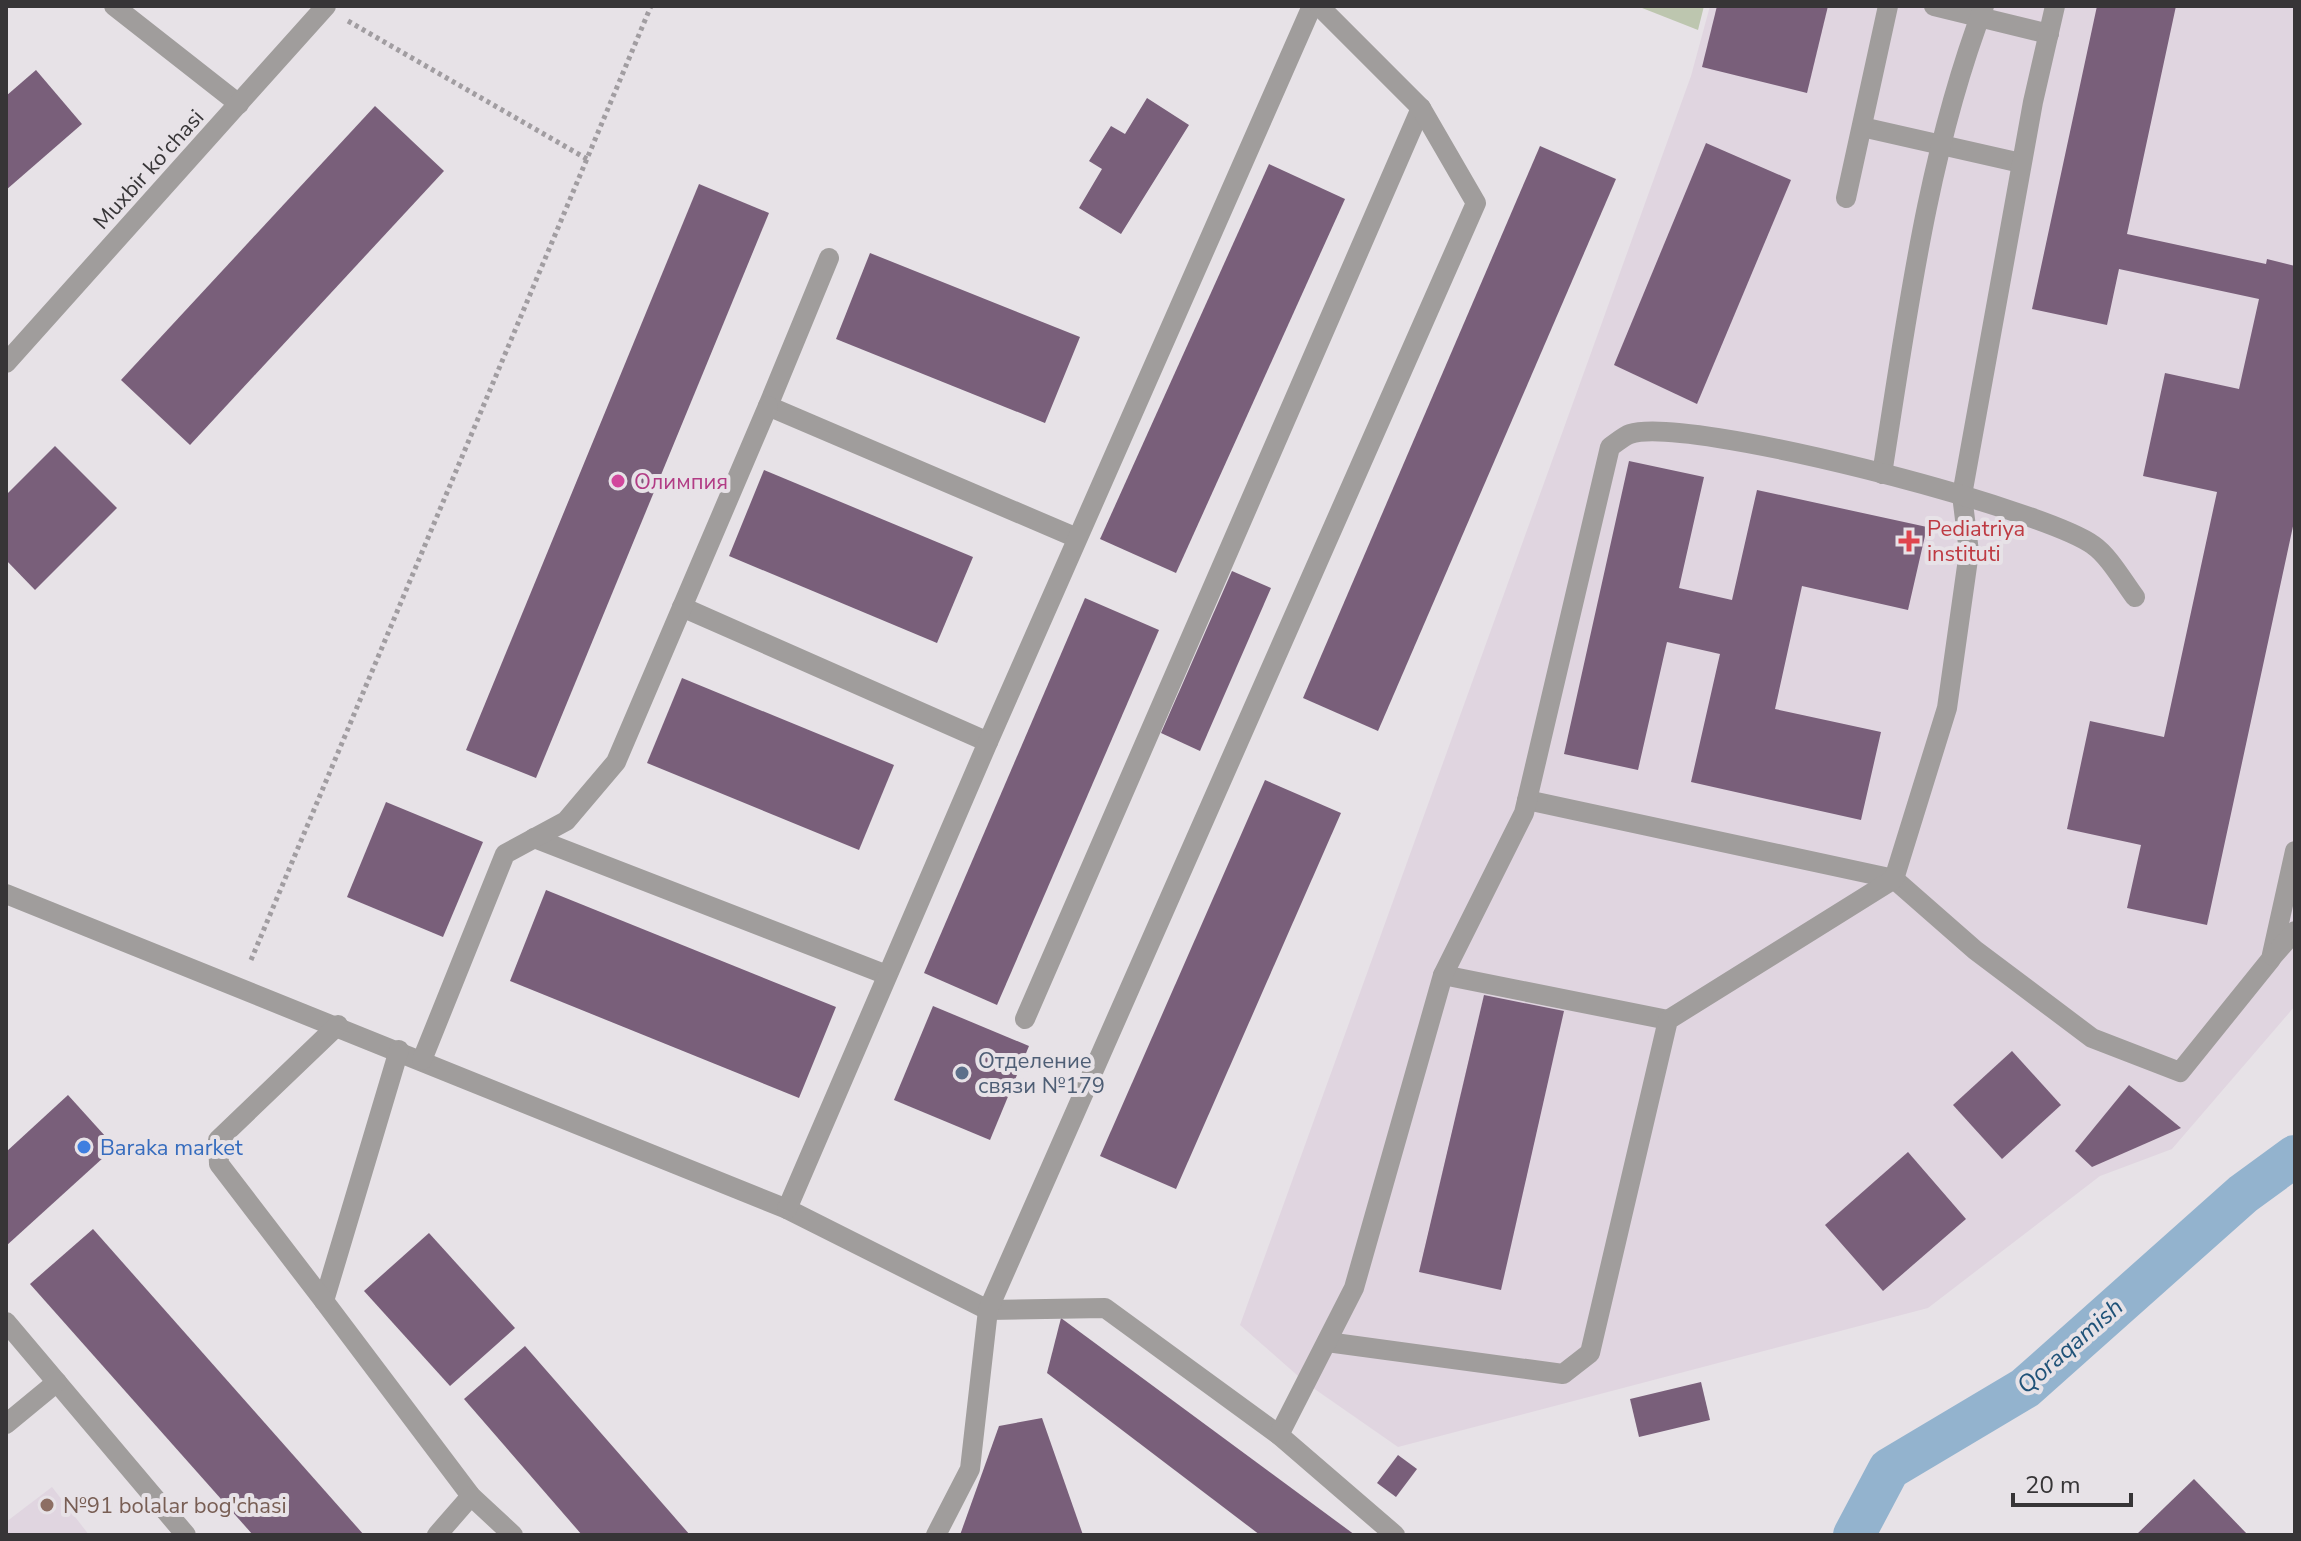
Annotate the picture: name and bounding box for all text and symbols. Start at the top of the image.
street label: Muxbir ko'chasi [87,103,211,236]
place label: Олимпия [634,467,728,497]
marker: Олимпия [609,472,627,490]
place label: Pediatriya instituti [1927,514,2025,569]
marker: Pediatriya instituti [1898,530,1920,552]
place label: Отделение связи №179 [978,1046,1105,1101]
marker: Отделение связи №179 [953,1064,971,1082]
place label: Baraka market [100,1133,243,1163]
marker: Baraka market [75,1138,93,1156]
water label: Qoraqamish [2010,1291,2130,1401]
scale bar [2013,1457,2131,1507]
text: 20 m [2025,1469,2081,1501]
place label: №91 bolalar bog'chasi [63,1491,287,1521]
marker: №91 bolalar bog'chasi [38,1496,56,1514]

